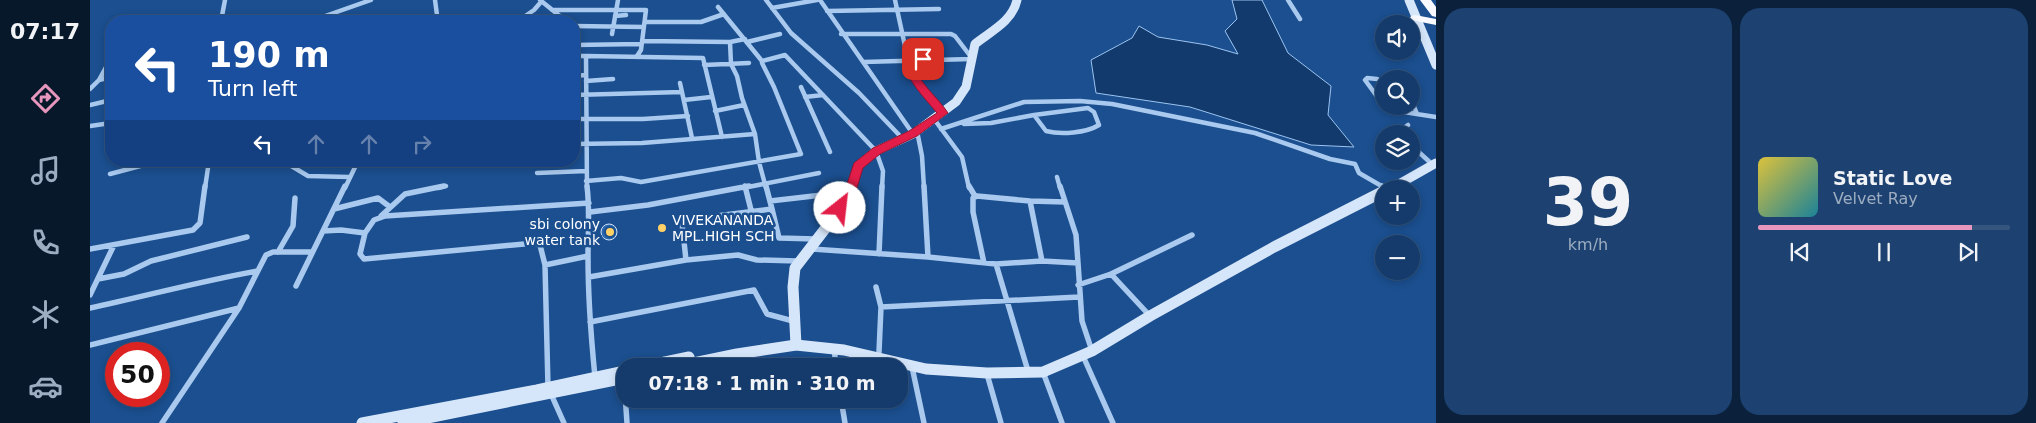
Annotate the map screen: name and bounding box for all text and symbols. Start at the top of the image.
map controls [1375,15,1420,280]
button: sound [1375,15,1420,60]
text: 07:17 [10,19,80,44]
icon: left [125,35,190,100]
text: 190 m [208,35,330,75]
pin [902,38,944,80]
icon: arrive [909,45,937,73]
button: search [1375,70,1420,115]
text: Turn left [208,76,297,101]
icon: directions [28,81,63,116]
button: layers [1375,125,1420,170]
icon: left [249,130,277,158]
icon: ahead [302,130,330,158]
icon: ahead [355,130,383,158]
icon: right [408,130,436,158]
icon: music [28,153,63,188]
text: 39 [1543,165,1633,240]
text: Static Love [1833,167,1953,189]
button: + [1375,180,1420,225]
position arrow [813,181,865,233]
text: Velvet Ray [1833,189,1918,208]
place label: VIVEKANANDA MPL.HIGH SCH [672,212,774,244]
place label: sbi colony water tank [525,216,601,248]
marker: VIVEKANANDA MPL.HIGH SCH [656,222,668,234]
icon: phone [28,225,63,260]
marker: sbi colony water tank [604,226,616,238]
button: − [1375,235,1420,280]
text: km/h [1568,235,1608,254]
icon: previous [1786,238,1814,266]
icon: pause [1870,238,1898,266]
icon: next [1954,238,1982,266]
icon: climate [28,297,63,332]
speed limit sign: 50 [105,342,170,407]
icon: car [28,369,63,404]
text: 07:18 · 1 min · 310 m [648,372,876,394]

